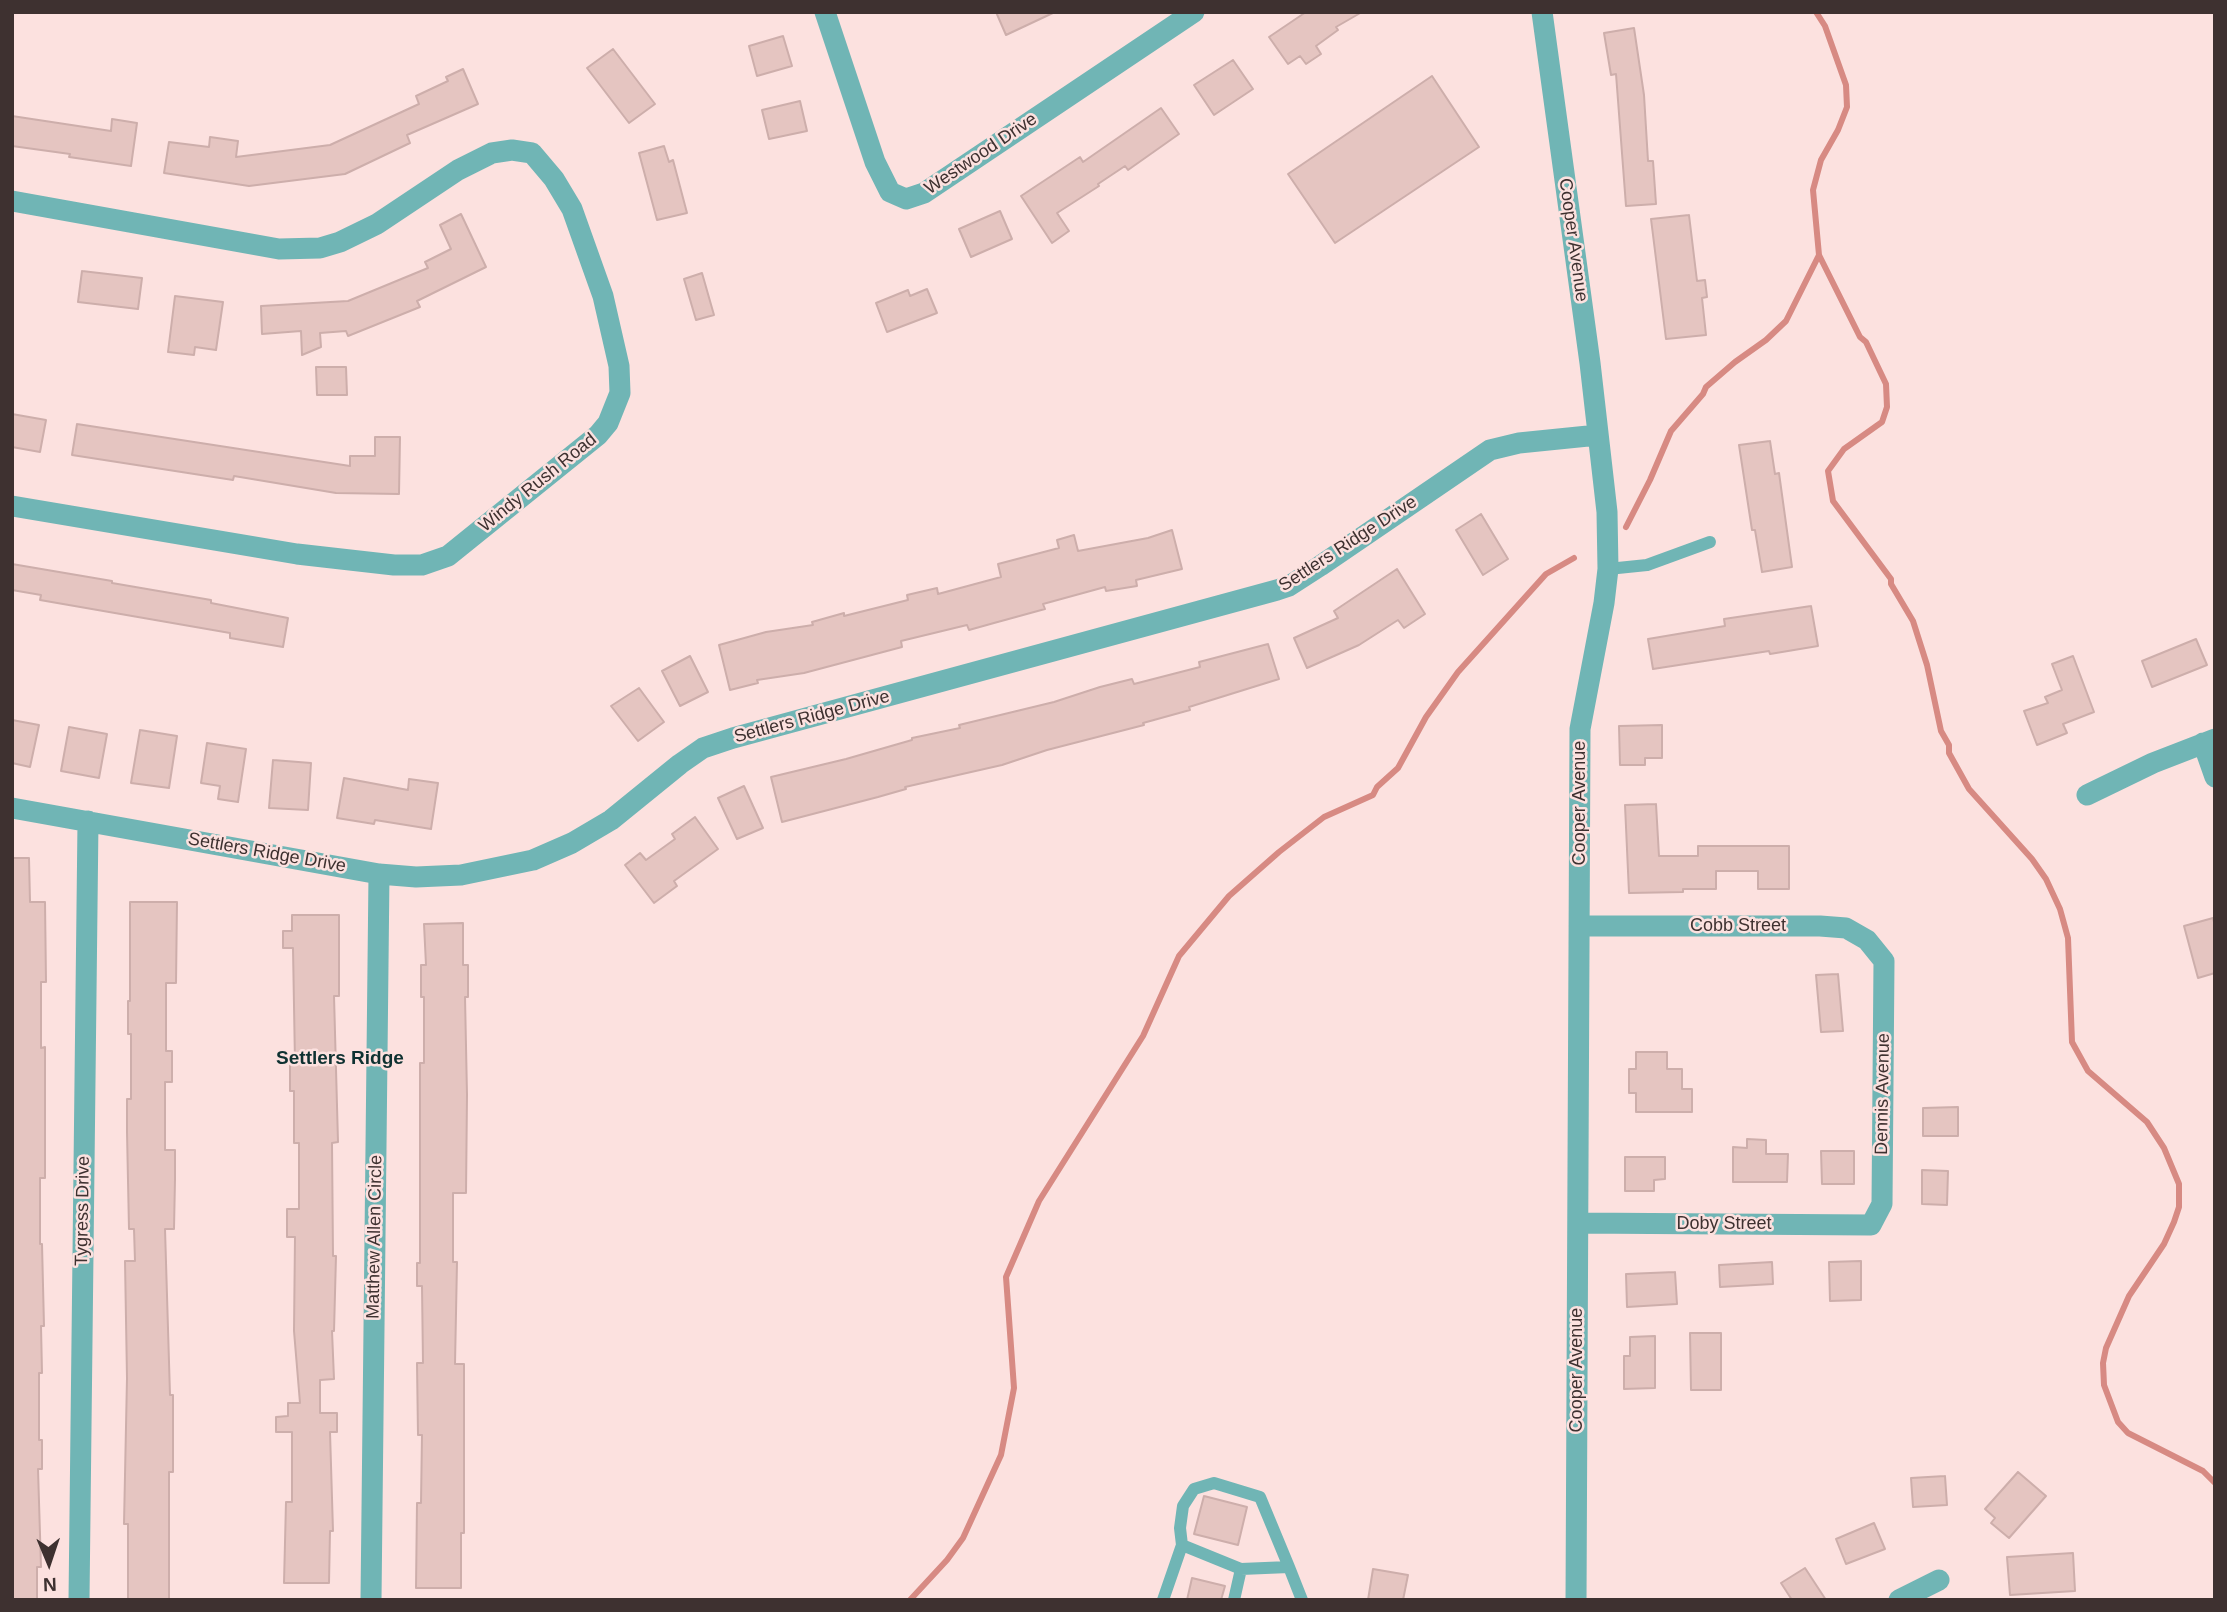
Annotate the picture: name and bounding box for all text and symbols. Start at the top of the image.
street label: Westwood Drive [921,109,1041,199]
street label: Cooper Avenue [1554,177,1592,303]
street label: Windy Rush Road [475,429,601,537]
street label: Settlers Ridge Drive [1275,491,1421,597]
street label: Settlers Ridge Drive [732,686,892,748]
street label: Cooper Avenue [1569,741,1591,865]
street label: Settlers Ridge Drive [186,828,348,878]
street label: Cobb Street [1690,915,1786,937]
street label: Dennis Avenue [1871,1033,1895,1155]
district label: Settlers Ridge [276,1048,404,1070]
street label: Matthew Allen Circle [363,1155,387,1319]
street label: Tygress Drive [71,1156,95,1266]
street label: Doby Street [1676,1213,1772,1235]
street label: Cooper Avenue [1566,1308,1588,1432]
north arrow [14,1528,84,1598]
text: N [43,1574,57,1595]

